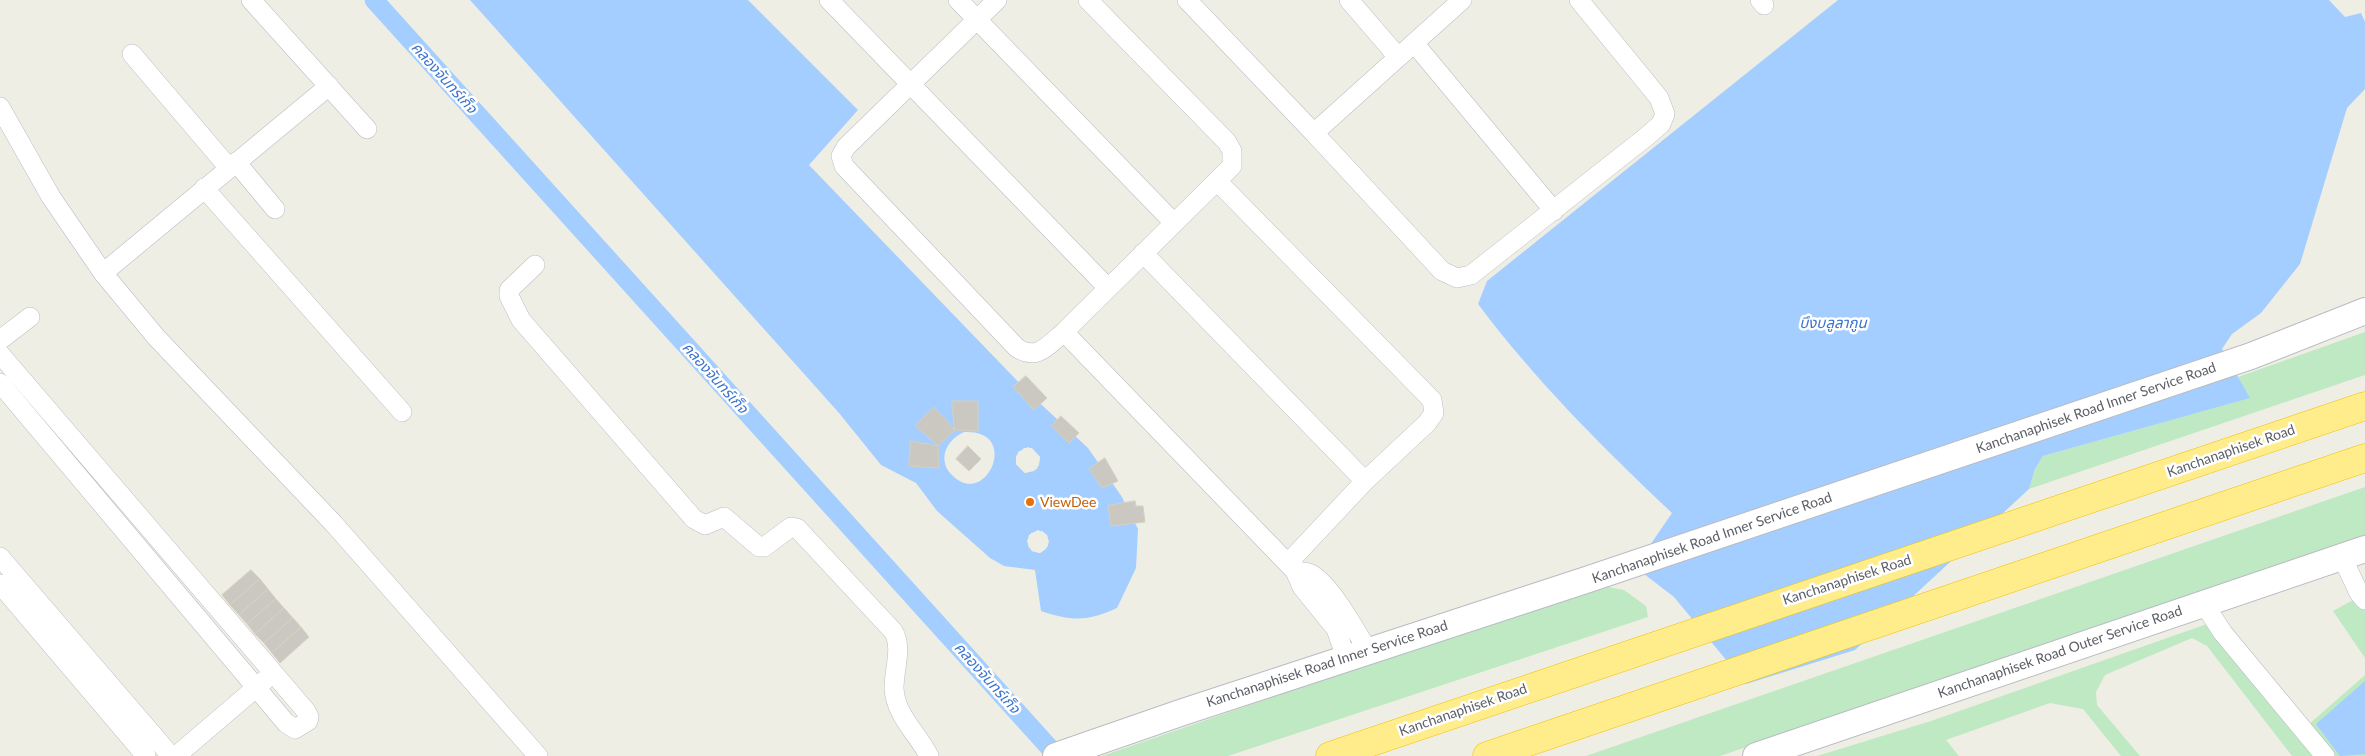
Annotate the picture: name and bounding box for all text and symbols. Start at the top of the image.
water label: คลองจันทร์เก็จ [407,39,481,117]
water label: บึงบลูลากูน [1799,314,1867,332]
water label: คลองจันทร์เก็จ [678,339,752,417]
street label: Kanchanaphisek Road Inner Service Road [1974,359,2218,457]
street label: Kanchanaphisek Road [2165,421,2297,481]
street label: Kanchanaphisek Road Inner Service Road [1590,489,1834,587]
place label: ViewDee [1040,494,1096,510]
marker: ViewDee [1024,496,1036,508]
street label: Kanchanaphisek Road [1780,551,1914,609]
street label: Kanchanaphisek Road Outer Service Road [1936,602,2184,702]
street label: Kanchanaphisek Road Inner Service Road [1204,617,1450,711]
water label: คลองจันทร์เก็จ [950,639,1024,717]
street label: Kanchanaphisek Road [1397,680,1529,740]

